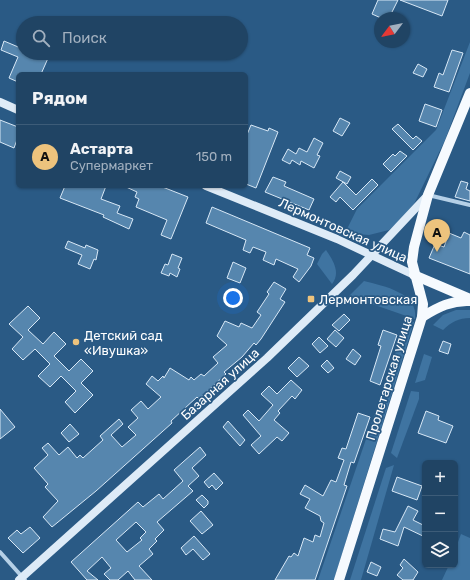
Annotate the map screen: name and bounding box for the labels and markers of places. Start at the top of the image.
pin: A [424,219,450,252]
place label: Лермонтовская [319,292,417,307]
marker: Лермонтовская [306,294,316,304]
place label: Детский сад «Ивушка» [84,328,163,358]
marker: Детский сад «Ивушка» [71,337,81,347]

